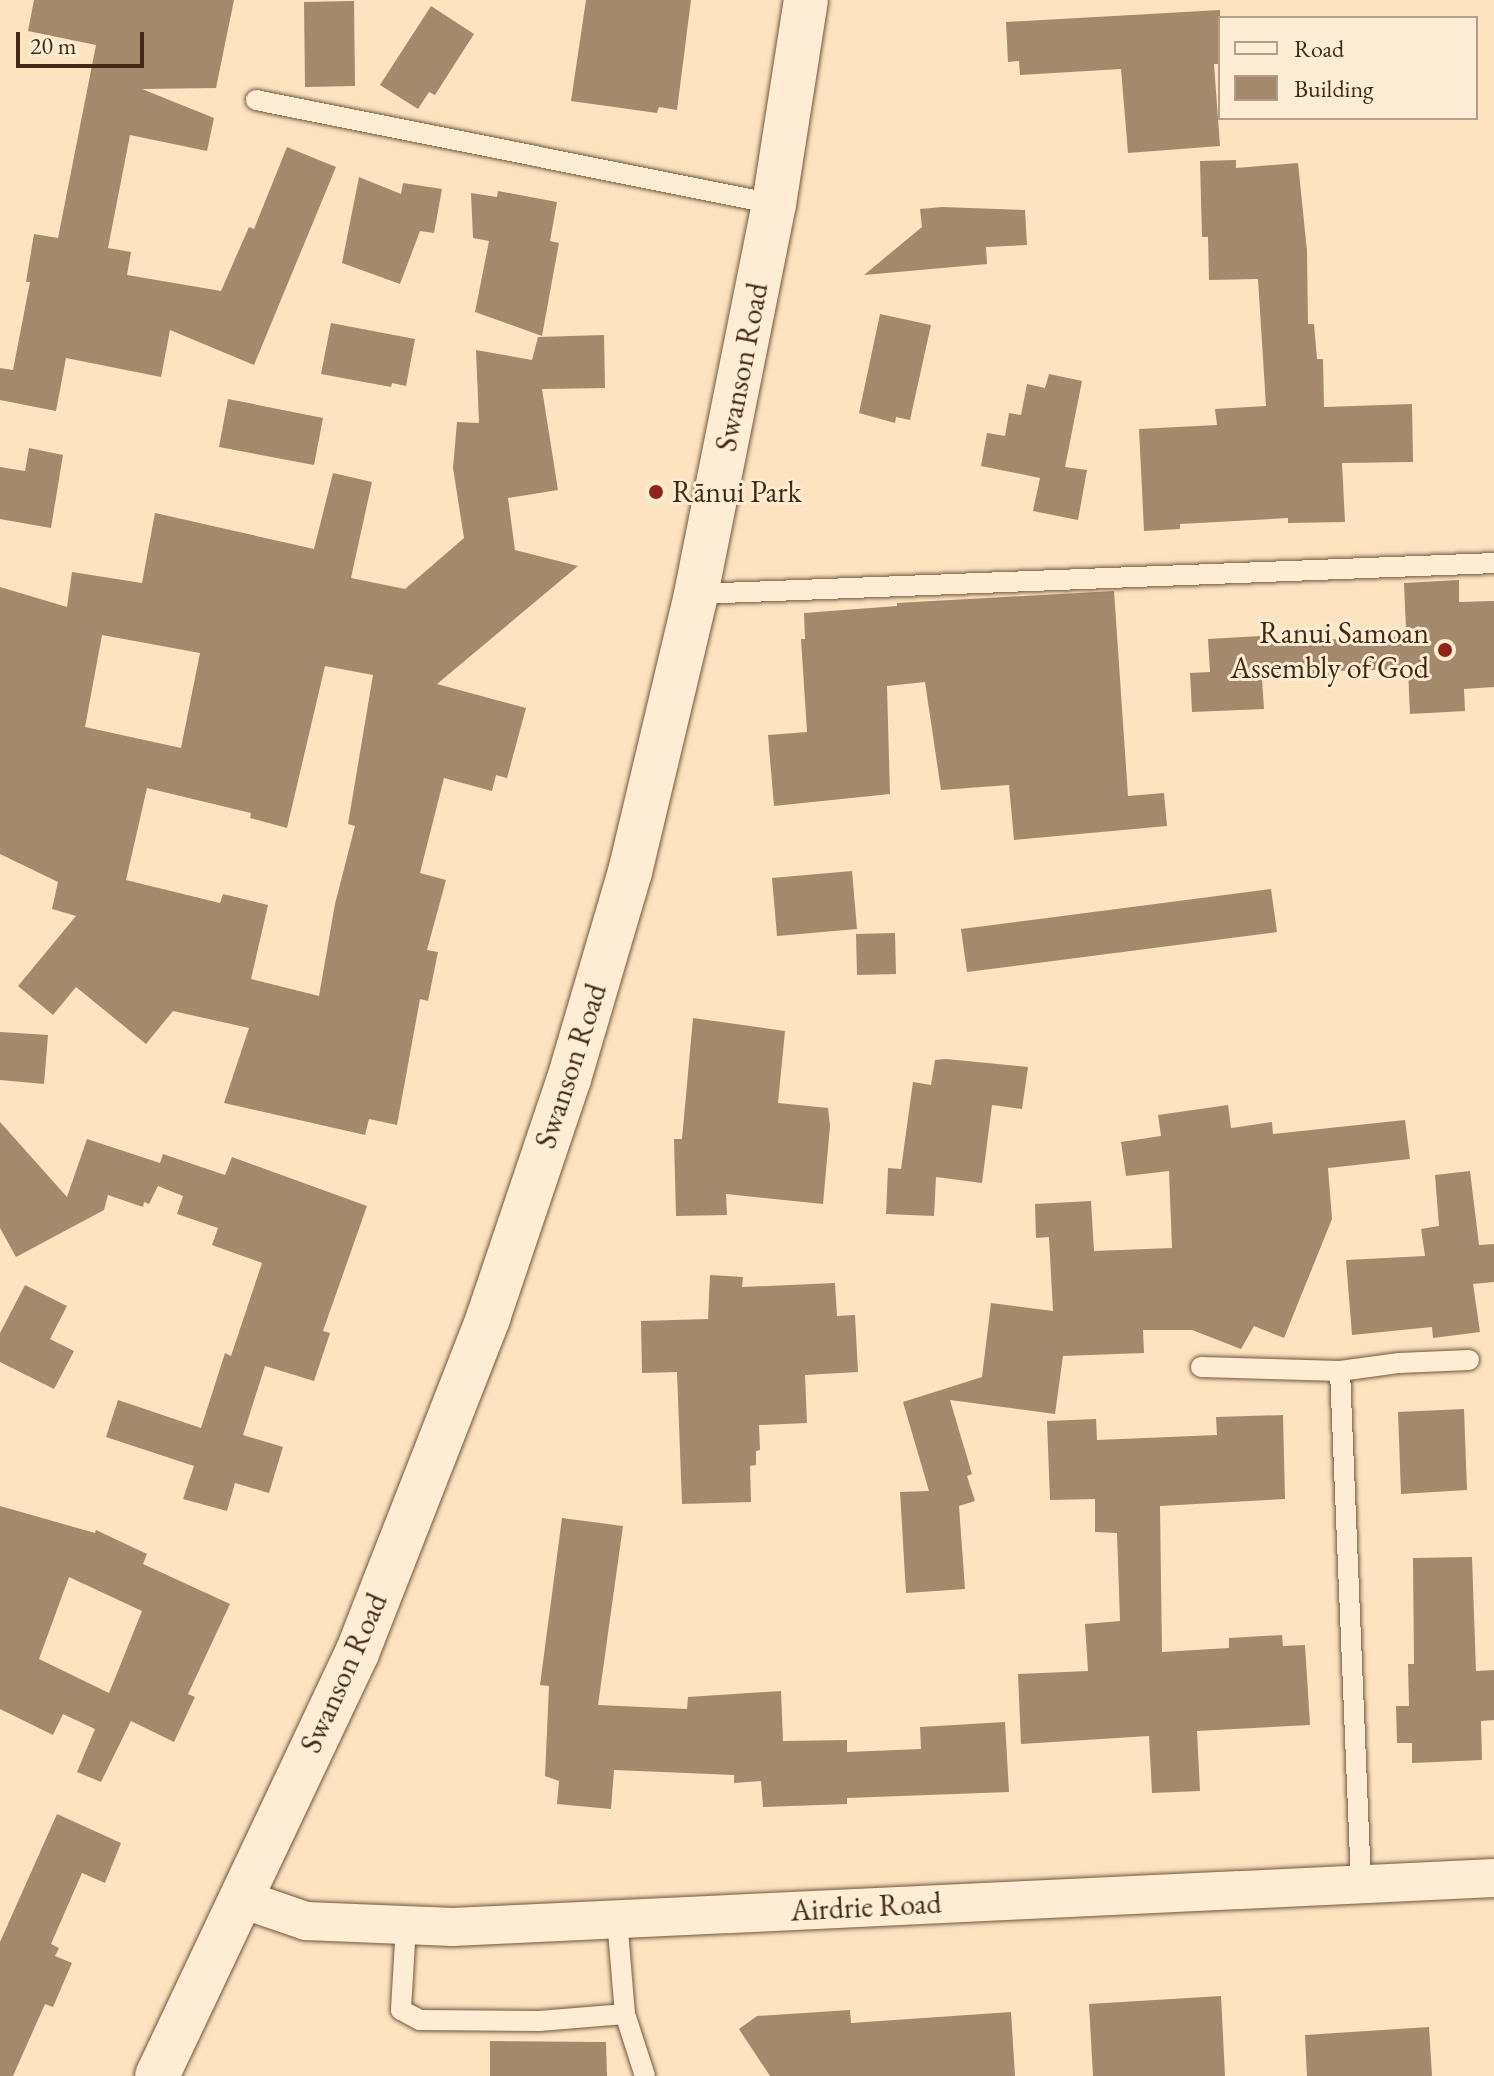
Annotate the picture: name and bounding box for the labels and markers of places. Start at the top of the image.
place label: Rānui Park [672,474,801,510]
marker: Rānui Park [647,483,665,501]
place label: Ranui Samoan Assembly of God [1230,615,1429,686]
marker: Ranui Samoan Assembly of God [1436,641,1454,659]

